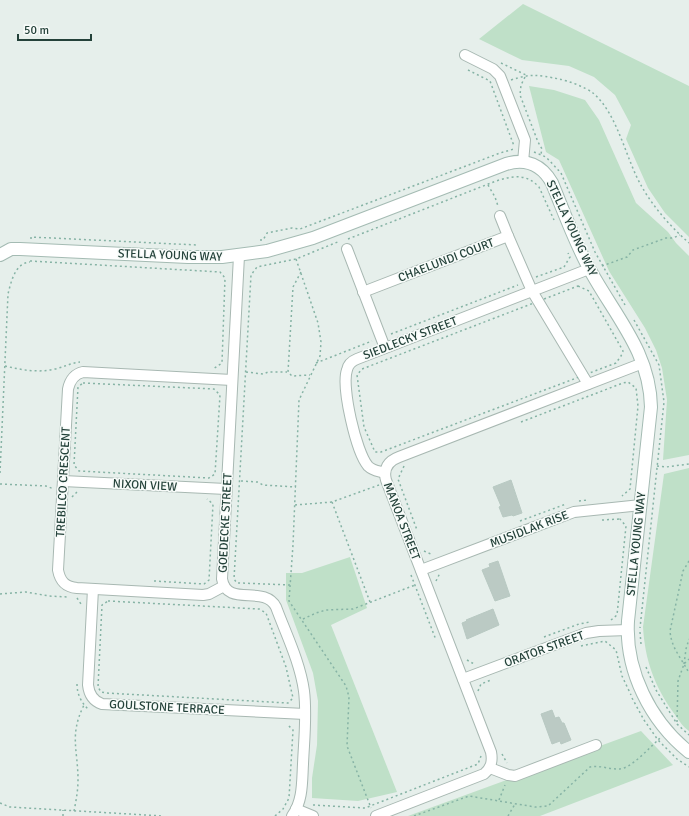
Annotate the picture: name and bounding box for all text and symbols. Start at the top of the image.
scale bar [18,16,91,42]
text: 50 m [24,23,49,38]
street label: STELLA YOUNG WAY [543,178,600,279]
street label: CHAELUNDI COURT [396,235,496,286]
street label: STELLA YOUNG WAY [118,246,222,265]
street label: SIEDLECKY STREET [361,314,459,363]
street label: TREBILCO CRESCENT [53,426,74,537]
street label: GOEDECKE STREET [215,473,236,573]
street label: NIXON VIEW [112,476,178,495]
street label: MANOA STREET [380,480,423,562]
street label: STELLA YOUNG WAY [624,491,649,597]
street label: MUSIDLAK RISE [488,508,571,551]
street label: ORATOR STREET [502,628,586,671]
street label: GOULSTONE TERRACE [109,697,225,718]

